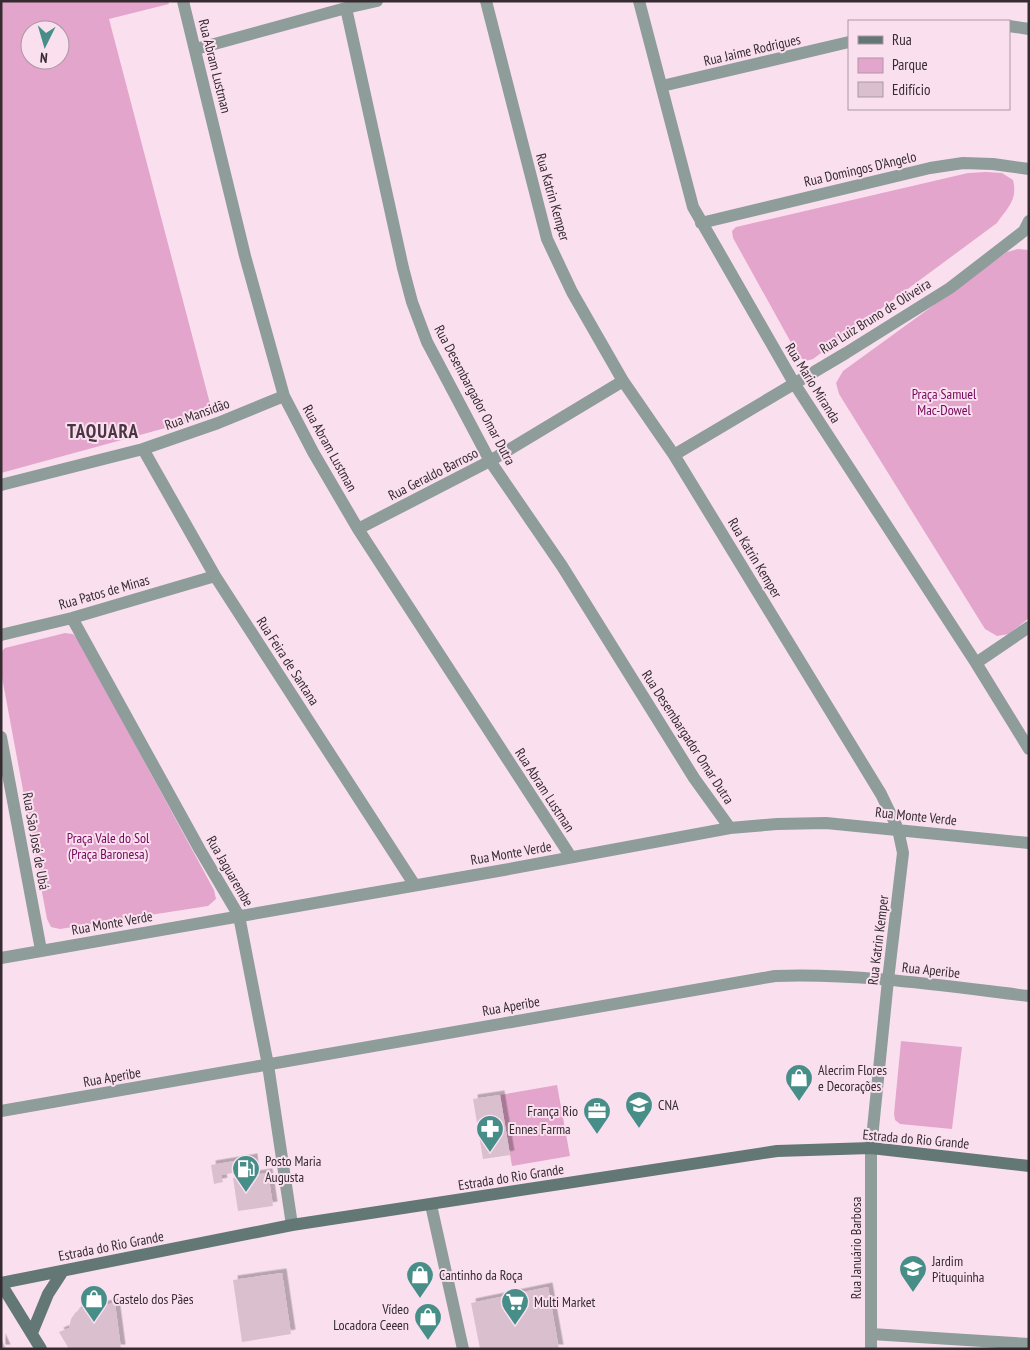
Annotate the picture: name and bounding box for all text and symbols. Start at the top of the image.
street label: Rua Abram Lustman [195,17,235,115]
north arrow [20,20,70,70]
legend [848,20,1010,110]
street label: Rua Jaime Rodrigues [702,30,803,70]
text: Rua [892,30,912,49]
text: N [39,49,48,67]
text: Parque [892,55,928,74]
text: Edifício [892,80,930,99]
street label: Rua Domingos D'Angelo [802,147,918,191]
street label: Rua Katrin Kemper [532,151,574,243]
street label: Rua Luiz Bruno de Oliveira [816,274,934,358]
street label: Rua Desembargador Omar Dutra [430,322,520,468]
street label: Rua Mario Miranda [781,340,845,426]
park label: Praça Samuel Mac-Dowel [912,385,977,419]
street label: Rua Mansidão [162,394,232,434]
street label: Rua Abram Lustman [299,402,361,494]
district label: TAQUARA [67,419,139,443]
street label: Rua Geraldo Barroso [385,444,481,504]
street label: Rua Katrin Kemper [724,515,786,602]
street label: Rua Patos de Minas [57,570,152,614]
street label: Rua Feira de Santana [253,613,323,709]
street label: Rua Desembargador Omar Dutra [638,667,738,807]
street label: Rua Abram Lustman [511,745,579,835]
street label: Rua São José de Ubá [19,791,53,891]
street label: Rua Monte Verde [874,803,958,829]
park label: Praça Vale do Sol (Praça Baronesa) [67,829,150,863]
street label: Rua Jaguarembe [203,832,258,910]
street label: Rua Monte Verde [469,837,553,869]
street label: Rua Katrin Kemper [864,894,892,986]
street label: Rua Monte Verde [70,907,154,939]
street label: Rua Aperibe [901,958,961,982]
street label: Rua Aperibe [481,992,541,1020]
place label: Alecrim Flores e Decorações [818,1061,887,1095]
street label: Rua Aperibe [82,1063,142,1091]
shop icon: Alecrim Flores e Decorações [784,1063,814,1102]
school or university icon: CNA [624,1090,654,1129]
office icon: França Rio [582,1096,612,1135]
place label: CNA [658,1096,679,1114]
place label: França Rio [527,1102,578,1120]
pharmacy icon: Ennes Farma [475,1114,505,1153]
place label: Ennes Farma [509,1120,571,1138]
street label: Estrada do Rio Grande [862,1125,970,1153]
place label: Posto Maria Augusta [265,1152,321,1186]
fuel station icon: Posto Maria Augusta [231,1154,261,1193]
street label: Estrada do Rio Grande [457,1160,565,1194]
street label: Rua Januário Barbosa [847,1197,865,1299]
street label: Estrada do Rio Grande [57,1227,165,1265]
place label: Jardim Pituquinha [931,1252,984,1286]
school or university icon: Jardim Pituquinha [898,1254,928,1293]
shop icon: Cantinho da Roça [405,1260,435,1299]
place label: Cantinho da Roça [439,1266,523,1284]
shop icon: Castelo dos Pães [79,1284,109,1323]
supermarket icon: Multi Market [500,1287,530,1326]
place label: Castelo dos Pães [113,1290,194,1308]
place label: Multi Market [534,1293,596,1311]
place label: Vídeo Locadora Ceeen [333,1300,409,1334]
shop icon: Vídeo Locadora Ceeen [413,1302,443,1341]

